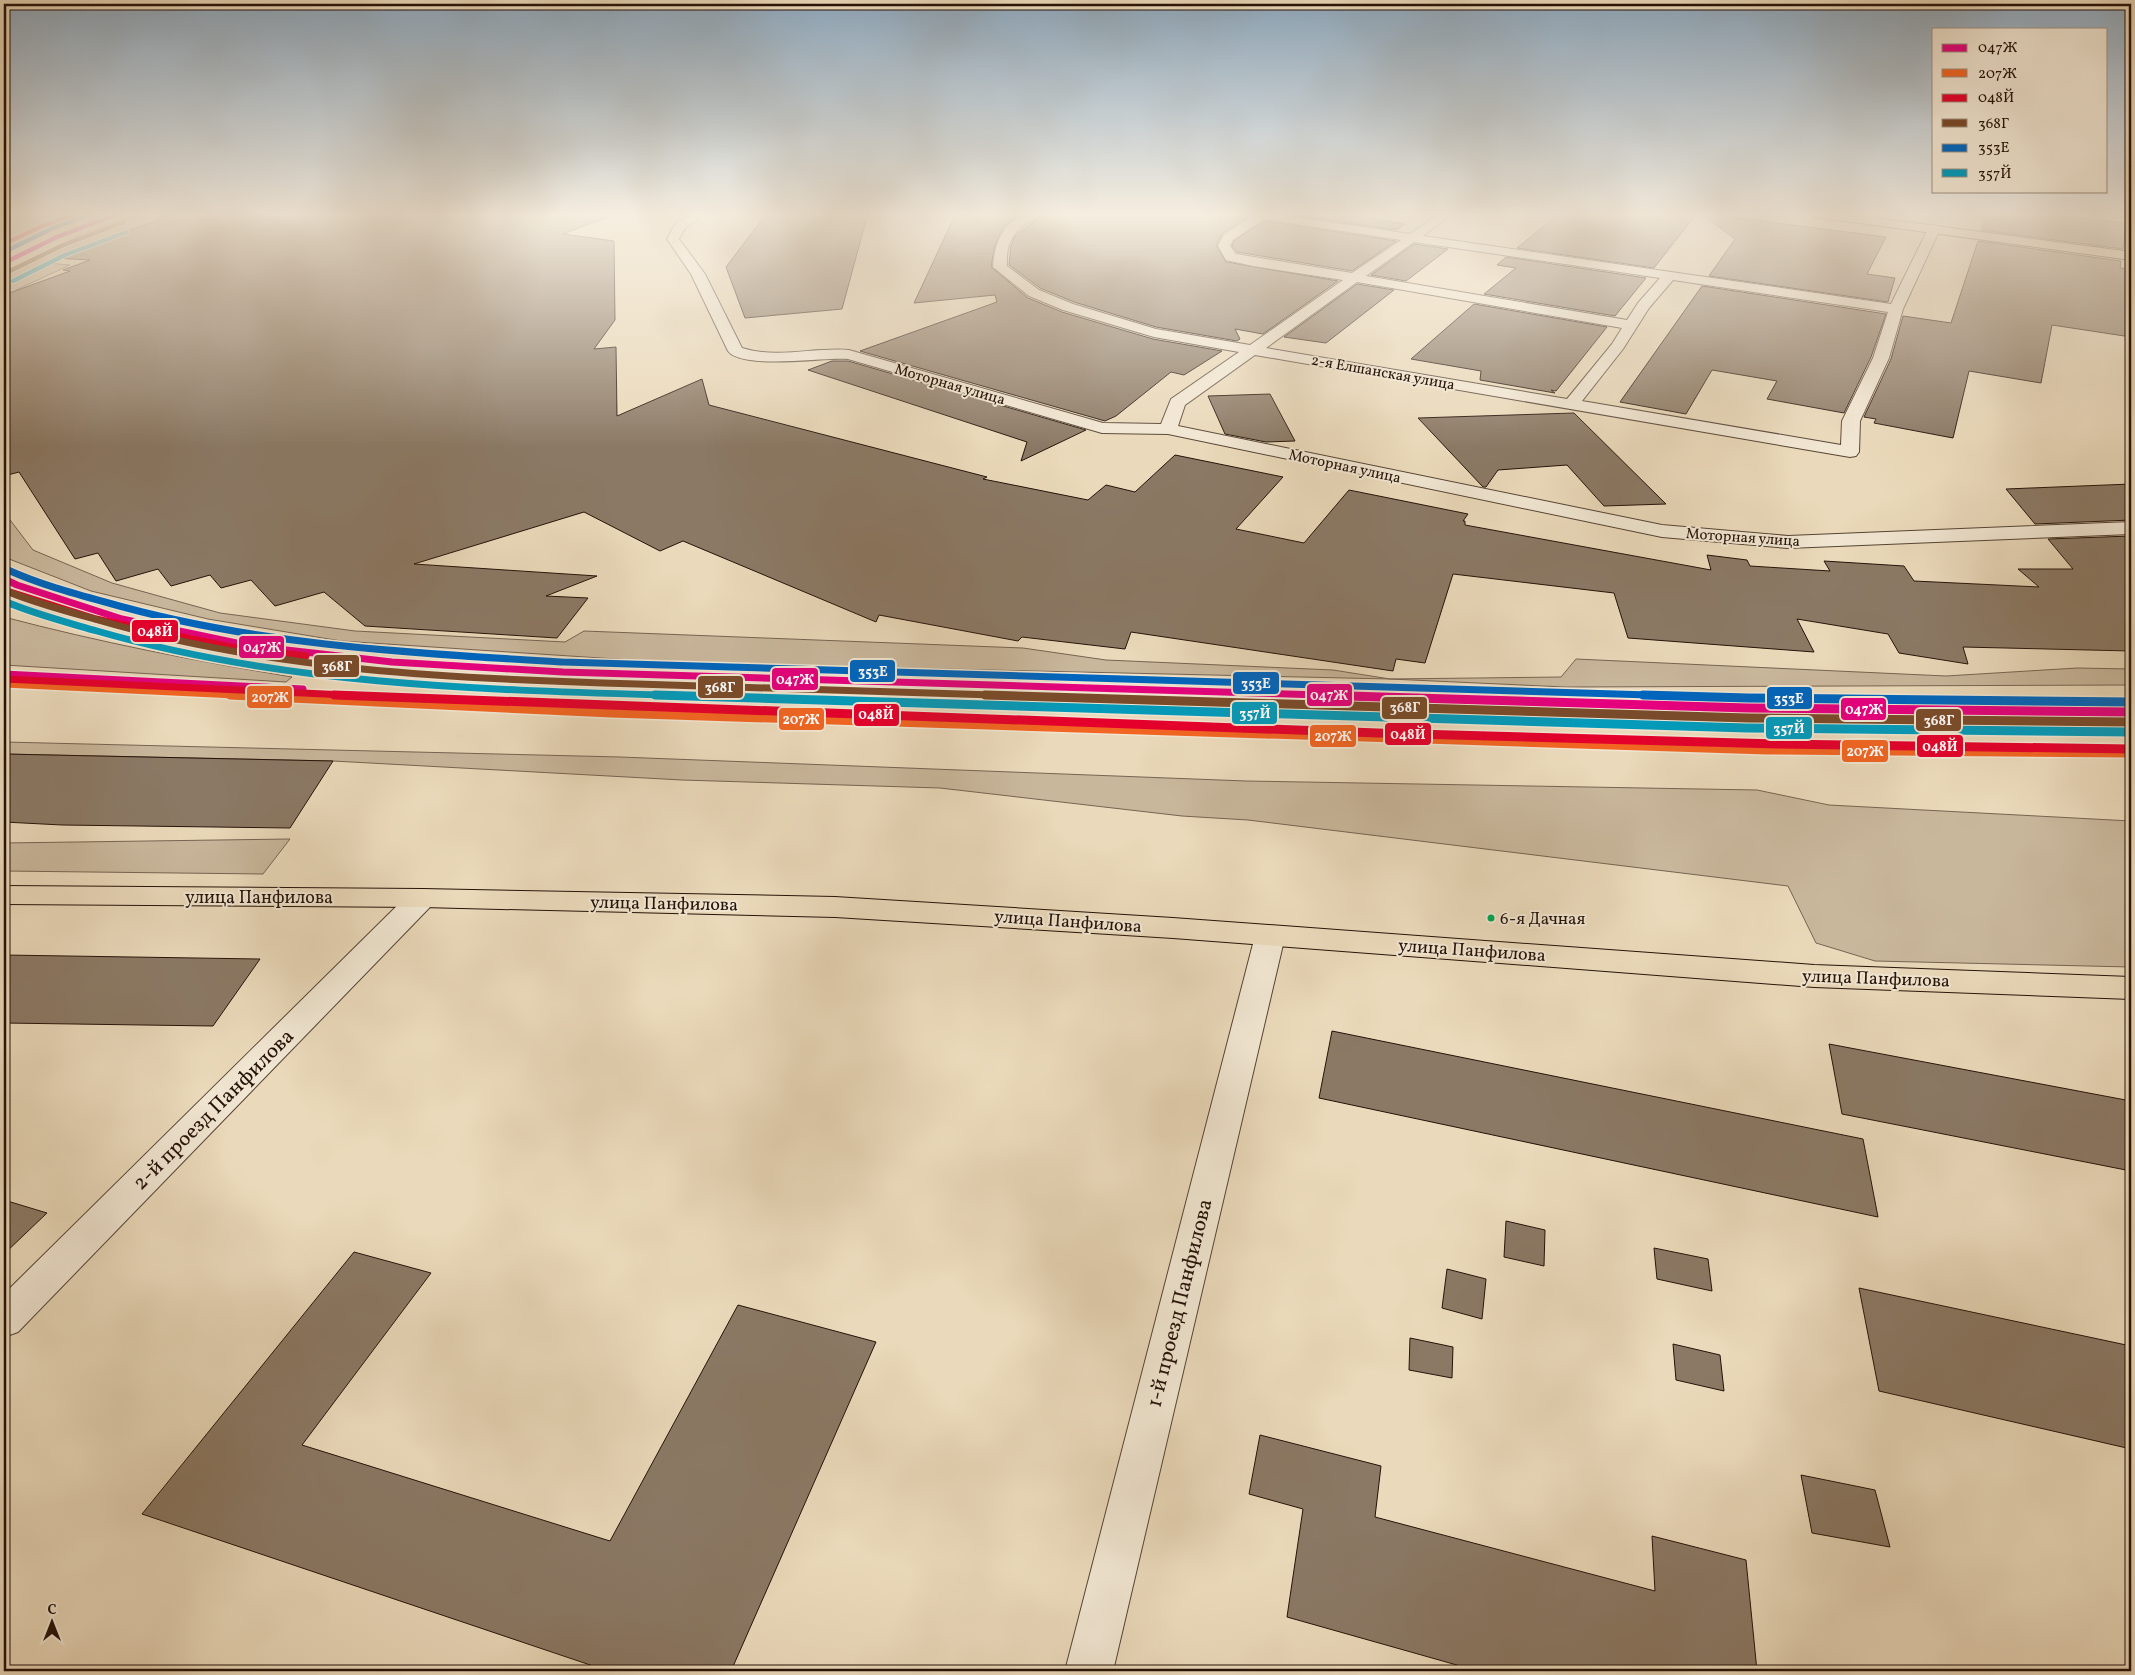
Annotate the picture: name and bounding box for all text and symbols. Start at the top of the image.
legend [1932,28,2108,192]
text: 047Ж [1978,38,2018,59]
text: 207Ж [1978,64,2017,85]
text: 048Й [1978,88,2014,109]
text: 368Г [1978,114,2009,135]
text: 353Е [1978,138,2010,159]
text: 357Й [1978,164,2011,185]
street label: 2-я Елшанская улица [1309,350,1456,396]
street label: Моторная улица [892,360,1007,411]
street label: Моторная улица [1287,445,1403,490]
street label: Моторная улица [1685,524,1801,553]
line badge: 048Й [131,619,179,643]
text: 048Й [137,622,173,642]
line badge: 047Ж [238,635,285,659]
text: 047Ж [243,639,281,658]
line badge: 368Г [313,654,360,678]
text: 368Г [322,658,352,677]
line badge: 353Е [849,659,896,683]
text: 353Е [858,663,888,682]
line badge: 047Ж [771,667,819,691]
text: 047Ж [776,671,814,690]
line badge: 353Е [1232,671,1280,695]
line badge: 368Г [697,675,744,699]
text: 353Е [1241,675,1271,694]
text: 368Г [705,679,735,698]
line badge: 047Ж [1306,683,1353,707]
line badge: 207Ж [246,685,293,709]
line badge: 353Е [1766,686,1813,710]
text: 047Ж [1310,687,1348,706]
text: 207Ж [251,689,289,708]
text: 353Е [1774,690,1804,709]
line badge: 368Г [1381,696,1428,720]
line badge: 047Ж [1840,697,1887,721]
text: 368Г [1390,699,1420,718]
line badge: 357Й [1231,701,1278,725]
text: 047Ж [1845,701,1883,720]
line badge: 048Й [853,703,900,727]
text: 357Й [1239,704,1271,724]
text: 048Й [858,705,894,725]
line badge: 207Ж [778,707,825,731]
line badge: 368Г [1915,708,1962,732]
text: 207Ж [782,711,820,730]
text: 368Г [1924,712,1954,731]
line badge: 357Й [1765,716,1813,740]
text: 357Й [1773,719,1805,739]
line badge: 048Й [1384,722,1432,746]
line badge: 207Ж [1309,724,1357,748]
text: 048Й [1390,725,1426,745]
text: 207Ж [1314,728,1352,747]
line badge: 048Й [1916,734,1964,758]
text: 048Й [1922,737,1958,757]
line badge: 207Ж [1841,739,1889,763]
text: 207Ж [1846,743,1884,762]
street label: улица Панфилова [185,886,333,911]
street label: улица Панфилова [590,891,738,918]
street label: улица Панфилова [993,905,1143,940]
place label: 6-я Дачная [1500,908,1586,931]
marker: 6-я Дачная [1486,913,1496,923]
street label: улица Панфилова [1397,934,1547,969]
street label: улица Панфилова [1802,964,1950,995]
street label: 2-й проезд Панфилова [127,1023,301,1197]
street label: 1-й проезд Панфилова [1141,1196,1220,1411]
north arrow [28,1598,78,1648]
text: С [47,1601,57,1620]

